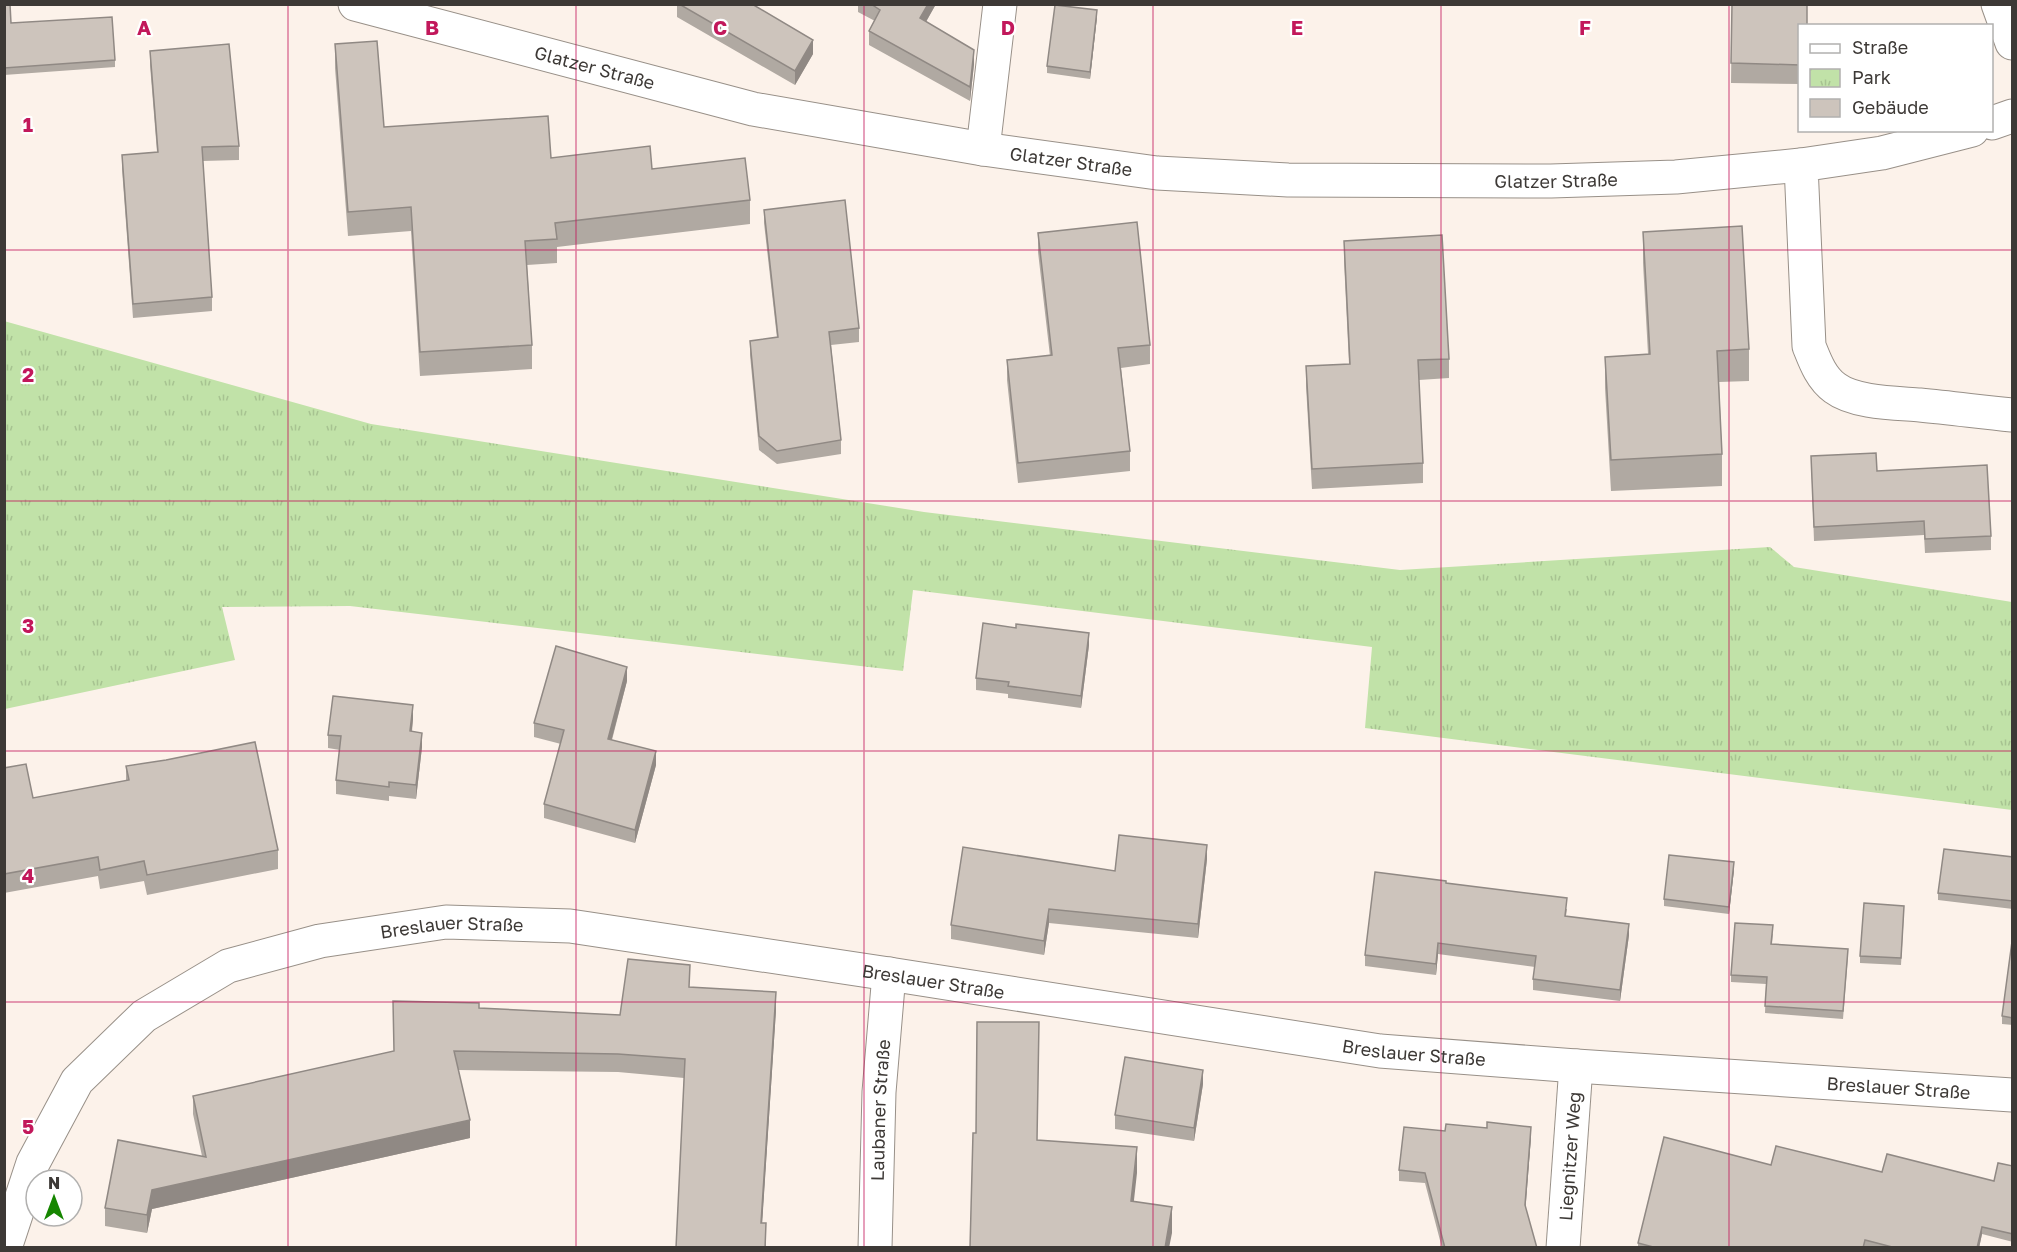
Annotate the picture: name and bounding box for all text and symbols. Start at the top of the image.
text: A [137,15,151,39]
text: B [425,15,439,39]
text: C [713,15,727,39]
text: D [1001,15,1015,39]
text: E [1291,15,1303,39]
text: F [1579,15,1591,39]
legend [1798,24,1993,132]
text: Straße [1852,36,1908,58]
street label: Glatzer Straße [532,41,657,94]
text: Park [1852,66,1891,88]
text: Gebäude [1852,96,1929,118]
text: 1 [23,112,33,136]
street label: Glatzer Straße [1008,142,1134,180]
street label: Glatzer Straße [1494,168,1618,192]
text: 2 [22,362,34,386]
text: 3 [22,613,34,637]
text: 4 [22,863,34,887]
street label: Breslauer Straße [379,911,524,943]
street label: Breslauer Straße [861,959,1006,1003]
street label: Breslauer Straße [1341,1034,1486,1070]
street label: Laubaner Straße [866,1038,894,1181]
street label: Breslauer Straße [1826,1072,1971,1103]
street label: Liegnitzer Weg [1554,1091,1585,1222]
text: 5 [22,1114,34,1138]
north arrow [24,1168,84,1228]
text: N [48,1173,60,1193]

